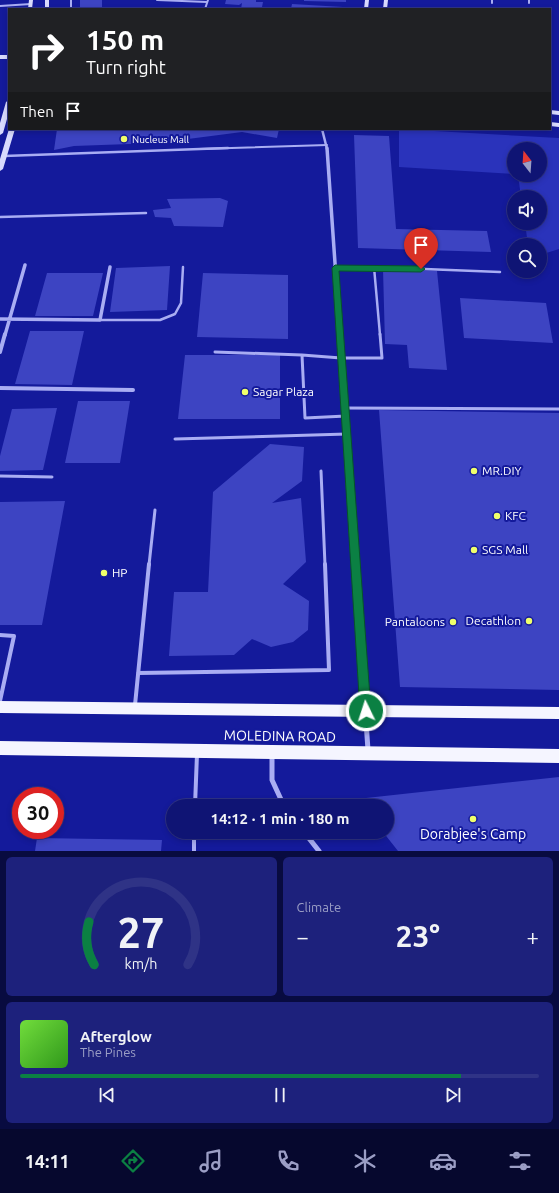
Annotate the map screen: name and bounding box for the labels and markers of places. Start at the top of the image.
marker: Nucleus Mall [119,134,129,144]
place label: Nucleus Mall [132,134,189,145]
pin [404,228,438,269]
place label: Sagar Plaza [253,385,314,398]
marker: Sagar Plaza [240,387,250,397]
place label: MR.DIY [482,464,522,477]
marker: MR.DIY [469,466,479,476]
place label: KFC [505,509,527,522]
marker: KFC [492,511,502,521]
place label: SGS Mall [482,543,528,556]
marker: SGS Mall [469,545,479,555]
place label: HP [112,566,128,579]
marker: HP [99,568,109,578]
place label: Decathlon [466,614,521,627]
place label: Pantaloons [385,615,445,628]
marker: Decathlon [524,616,534,626]
marker: Pantaloons [448,617,458,627]
marker: Dorabjee's Camp [468,814,478,824]
place label: Dorabjee's Camp [420,826,526,842]

